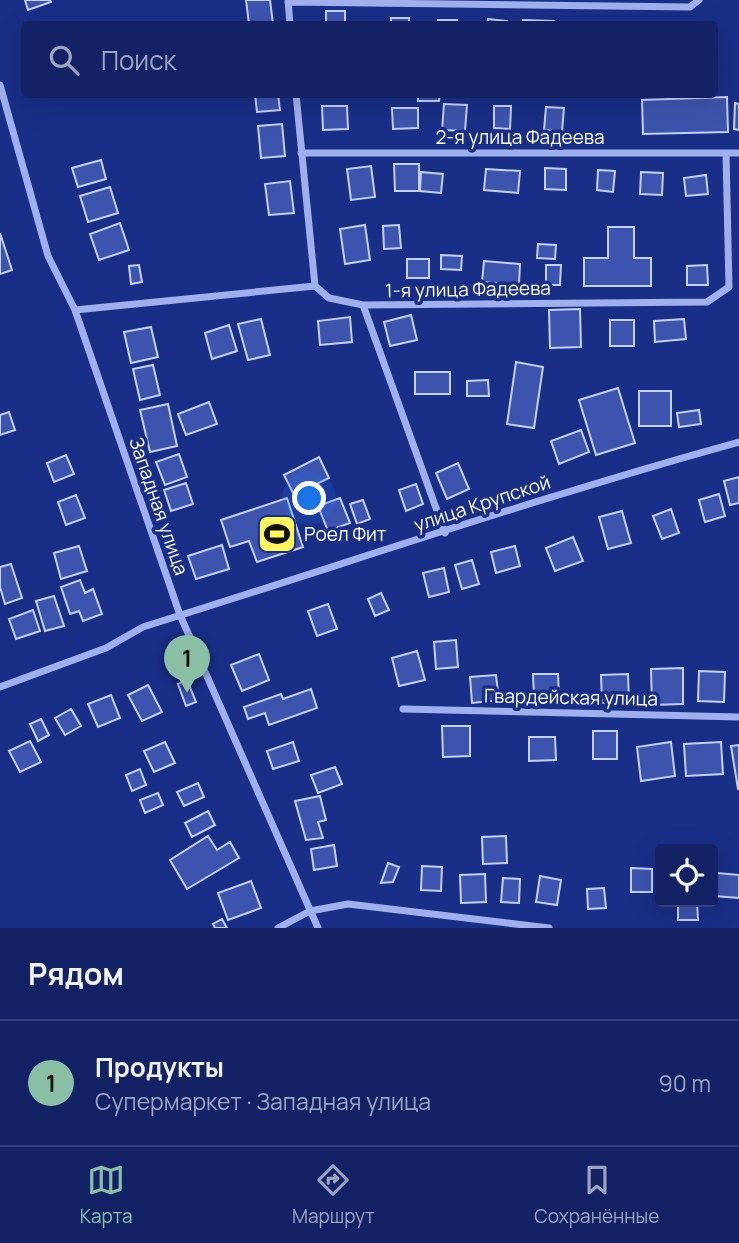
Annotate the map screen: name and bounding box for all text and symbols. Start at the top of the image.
search box [21,21,718,98]
icon: search [45,41,83,79]
text: Поиск [101,42,176,78]
street label: 2-я улица Фадеева [436,124,604,150]
street label: 1-я улица Фадеева [385,275,551,303]
street label: Западная улица [123,434,195,578]
street label: улица Крупской [410,469,554,537]
your location [292,481,326,515]
sports icon: Роел Фит [256,513,298,555]
place label: Роел Фит [304,521,387,547]
pin: 1 [164,635,210,693]
street label: Гвардейская улица [484,682,658,712]
map controls [655,844,718,907]
button: locate [655,844,718,907]
text: Рядом [28,953,124,994]
text: Продукты [95,1049,224,1085]
text: 1 [46,1067,56,1099]
text: 90 m [659,1067,711,1099]
text: Супермаркет · Западная улица [95,1085,431,1117]
tab: Карта [80,1161,133,1229]
tab: Маршрут [292,1161,375,1229]
tab: Сохранённые [534,1161,659,1229]

